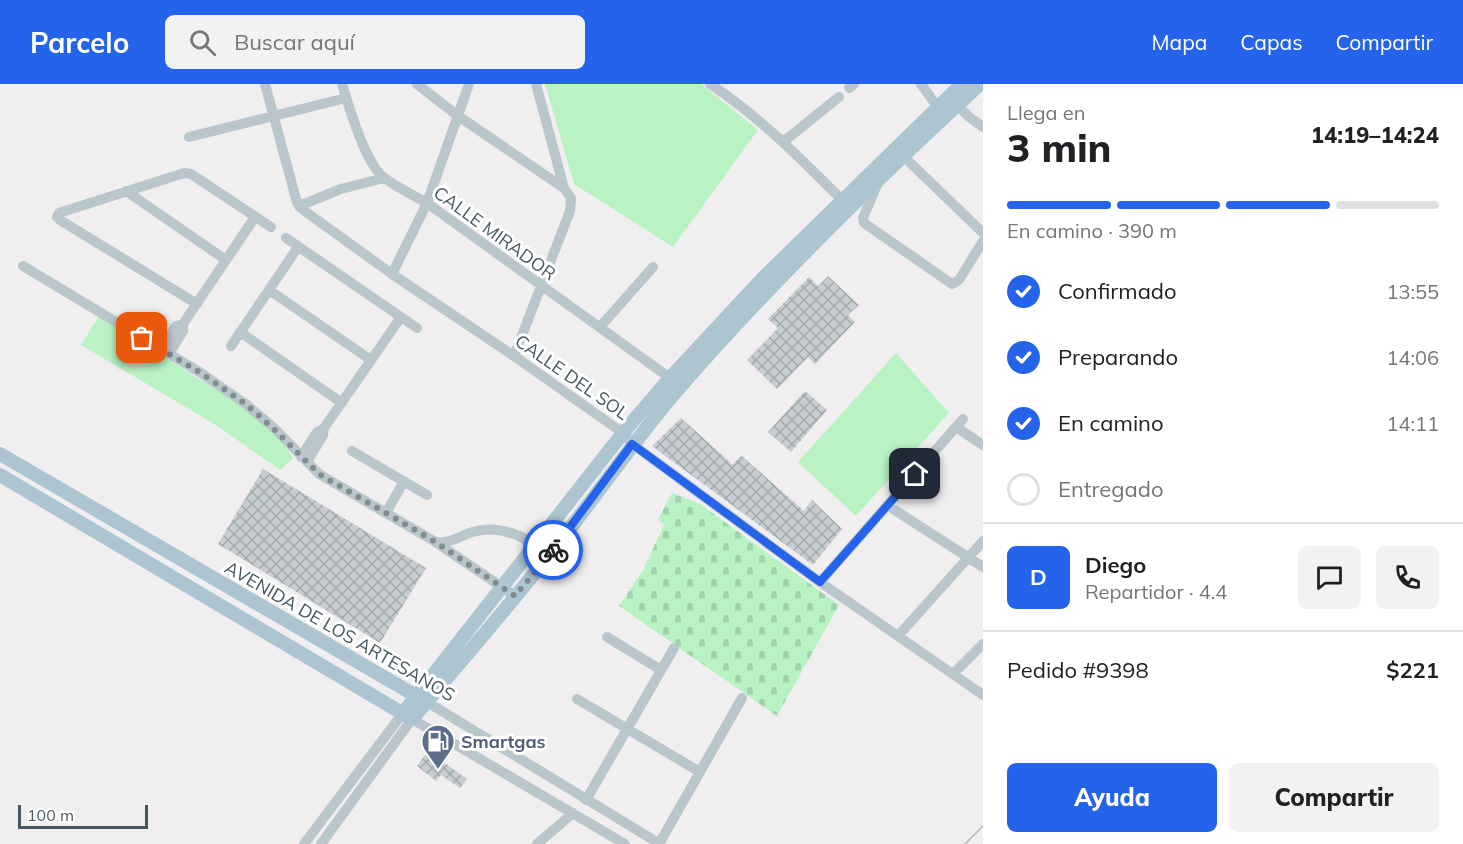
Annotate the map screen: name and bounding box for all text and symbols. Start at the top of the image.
search box [165,15,585,69]
text: Parcelo [30,25,129,60]
icon: search [186,26,219,59]
text: Buscar aquí [234,28,355,56]
text: Mapa [1152,29,1207,55]
text: Capas [1240,29,1303,55]
text: Compartir [1336,29,1433,55]
text: Llega en [1007,100,1085,125]
text: 14:19–14:24 [1311,121,1439,149]
text: 3 min [1007,123,1112,172]
street label: CALLE MIRADOR [429,181,561,285]
text: En camino · 390 m [1007,218,1177,243]
icon: check [1007,275,1040,308]
text: Confirmado [1058,277,1177,305]
text: 13:55 [1386,279,1439,304]
pin [116,312,167,363]
icon: bag [125,321,158,354]
street label: CALLE DEL SOL [511,329,633,425]
icon: check [1007,341,1040,374]
text: Preparando [1058,343,1178,371]
text: 14:06 [1386,345,1439,370]
icon: check [1007,407,1040,440]
text: En camino [1058,409,1164,437]
text: 14:11 [1386,411,1439,436]
pin [889,448,940,499]
icon: home [898,457,931,490]
text: Entregado [1058,475,1164,503]
courier [523,520,583,580]
icon: bike [537,534,570,567]
button: chat [1298,546,1361,609]
button: phone [1376,546,1439,609]
text: Diego [1085,551,1146,579]
street label: AVENIDA DE LOS ARTESANOS [221,556,459,706]
text: D [1030,563,1047,591]
text: Repartidor · 4.4 [1085,579,1227,604]
text: Pedido #9398 [1007,656,1149,684]
text: $221 [1386,656,1439,684]
fuel station icon: Smartgas [420,723,456,770]
place label: Smartgas [461,730,546,753]
button: Ayuda [1007,763,1217,832]
button: Compartir [1229,763,1439,832]
scale bar [18,802,148,830]
text: 100 m [27,805,74,825]

